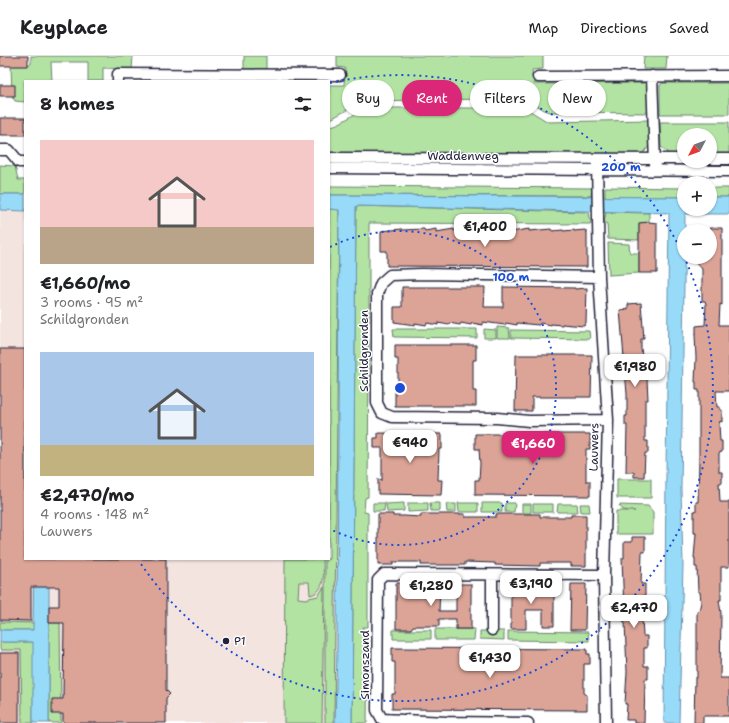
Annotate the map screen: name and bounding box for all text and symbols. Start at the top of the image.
text: Keyplace [20,15,108,40]
text: Map [529,19,559,37]
text: Directions [581,19,647,37]
text: Saved [669,19,709,37]
chip: Buy [342,80,394,116]
chip: Rent [402,80,462,116]
chip: Filters [470,80,540,116]
chip: New [548,80,606,116]
text: 8 homes [40,93,115,115]
icon: filters [292,93,314,115]
north arrow [677,128,717,168]
map controls [677,128,717,264]
street label: Waddenweg [427,148,499,164]
text: 200 m [601,159,641,175]
icon: home [141,166,213,238]
button: + [677,176,717,216]
pin: €1,400 [452,214,518,248]
text: €1,400 [463,218,507,235]
button: − [677,224,717,264]
text: 100 m [493,269,530,285]
text: €1,660/mo [40,272,131,294]
text: 3 rooms · 95 m² [40,294,143,311]
street label: Schildgronden [356,310,372,392]
text: Schildgronden [40,311,129,328]
pin: €1,980 [602,354,668,388]
text: €1,980 [613,358,657,375]
icon: home [141,378,213,450]
centre of rings [393,381,407,395]
street label: Lauwers [586,422,602,471]
pin: €940 [386,430,434,464]
pin: €1,660 [500,431,566,465]
text: €940 [392,434,428,451]
text: €1,660 [511,435,555,452]
text: €2,470/mo [40,484,135,506]
text: 4 rooms · 148 m² [40,506,149,523]
text: Lauwers [40,523,93,540]
pin: €3,190 [498,571,564,605]
pin: €1,280 [398,573,464,607]
text: €3,190 [509,575,553,592]
text: €1,280 [409,577,453,594]
pin: €2,470 [601,595,667,629]
text: €2,470 [610,599,658,616]
street label: Simonszand [357,630,373,700]
place label: P1 [234,633,246,649]
marker: P1 [221,636,231,646]
pin: €1,430 [457,645,523,679]
text: €1,430 [468,649,512,666]

